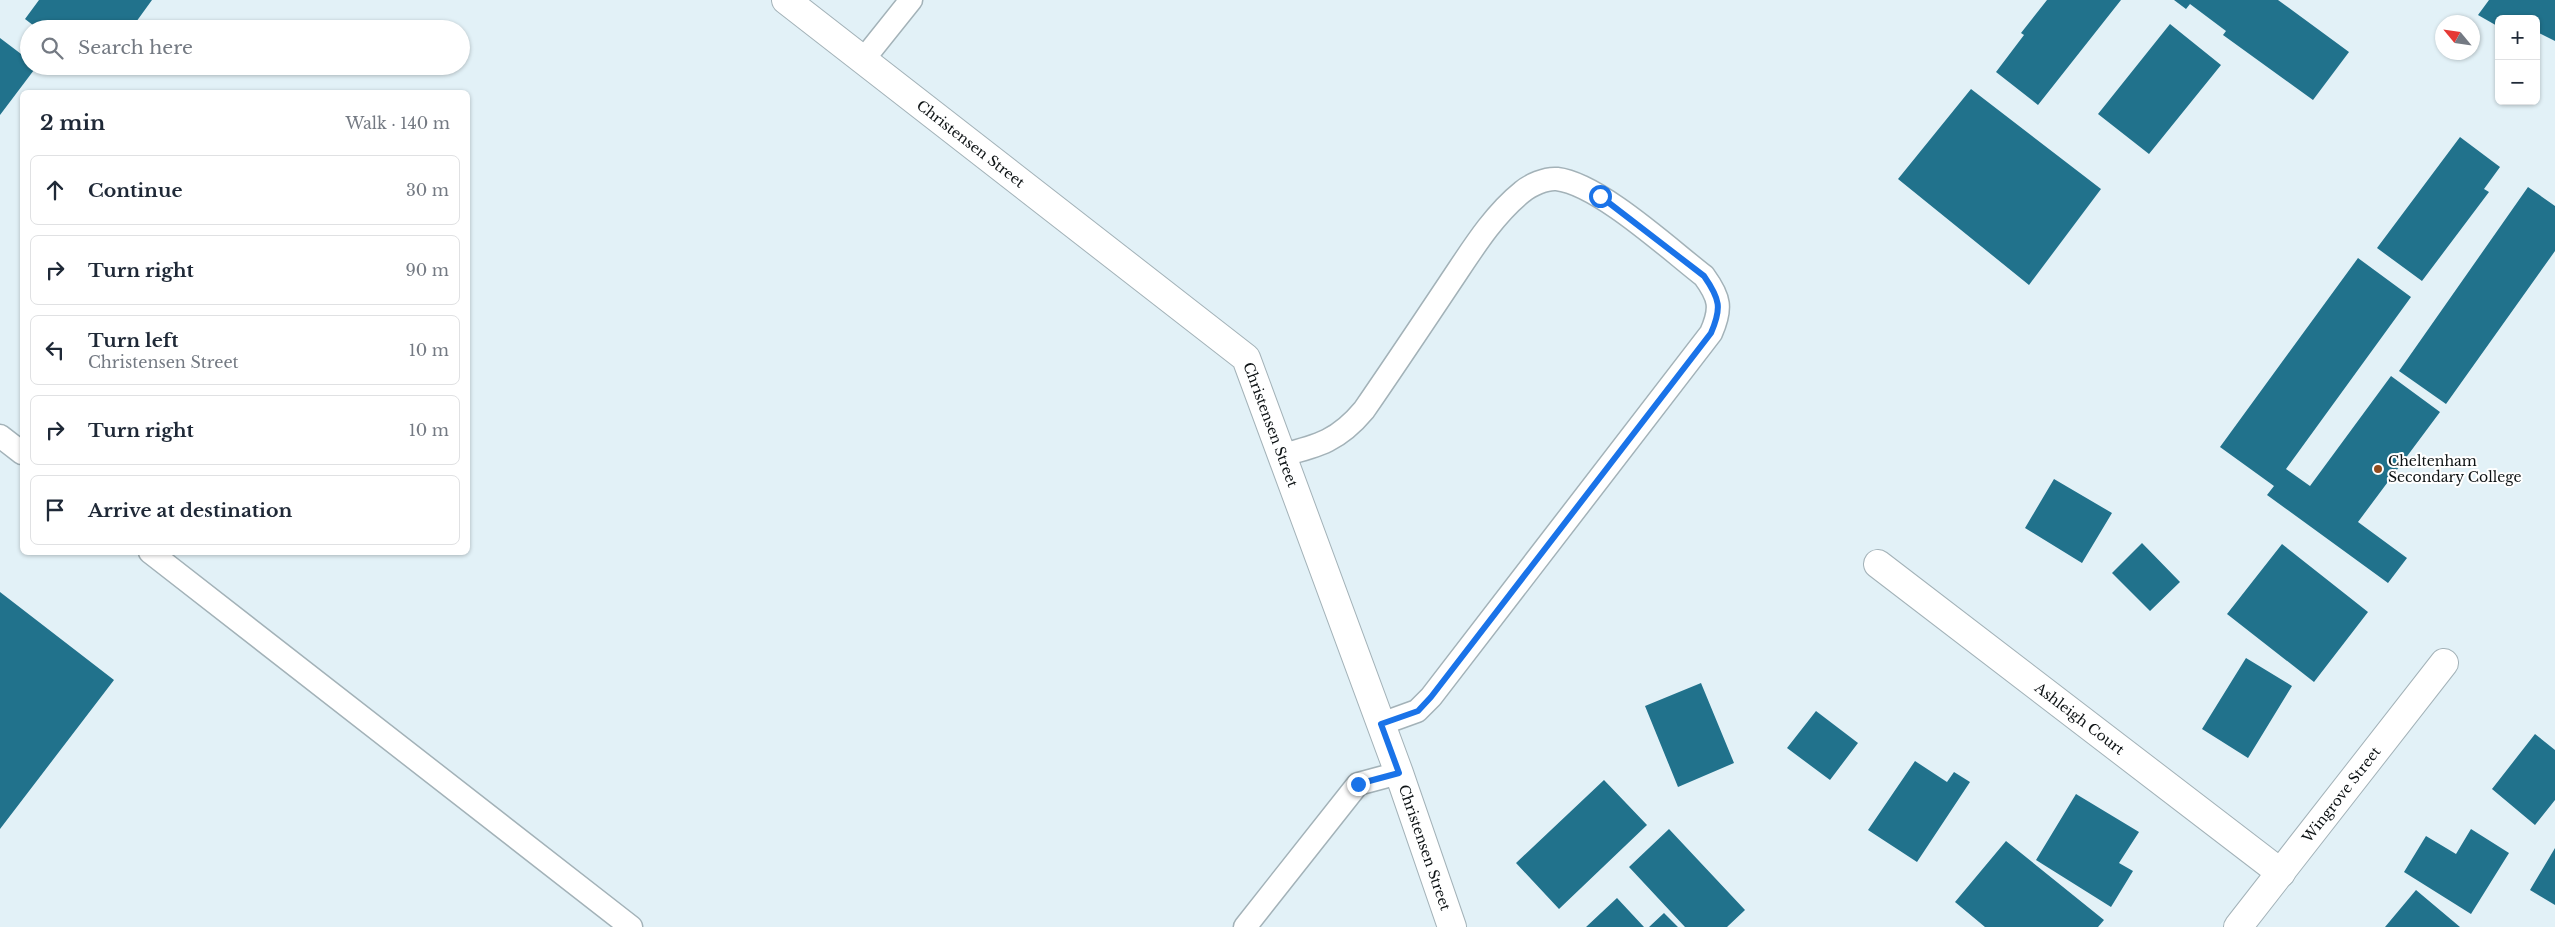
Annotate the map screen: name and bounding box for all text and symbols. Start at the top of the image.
north arrow [2435,15,2480,60]
map controls [2495,15,2540,105]
button: + [2495,15,2540,60]
search box [20,20,470,75]
icon: search [38,34,66,62]
text: Search here [78,36,193,59]
button: − [2495,60,2540,105]
street label: Christensen Street [913,96,1029,192]
text: 2 min [40,110,105,136]
text: Walk · 140 m [345,113,450,133]
icon: ahead [41,176,69,204]
text: Continue [88,179,183,202]
text: 30 m [406,180,449,200]
route start [1589,185,1612,208]
icon: right [41,256,69,284]
text: Turn right [88,259,194,282]
text: 90 m [406,260,449,280]
text: Turn left [88,329,179,352]
icon: left [41,336,69,364]
text: 10 m [409,340,449,360]
text: Christensen Street [88,352,239,372]
street label: Christensen Street [1239,360,1302,490]
icon: right [41,416,69,444]
text: Turn right [88,419,194,442]
text: 10 m [409,420,449,440]
place label: Cheltenham Secondary College [2388,452,2522,486]
marker: Cheltenham Secondary College [2372,463,2384,475]
icon: arrive [41,496,69,524]
text: Arrive at destination [88,499,292,522]
street label: Ashleigh Court [2030,678,2128,759]
street label: Wingrove Street [2298,742,2385,847]
route end [1347,773,1370,796]
street label: Christensen Street [1395,782,1455,913]

